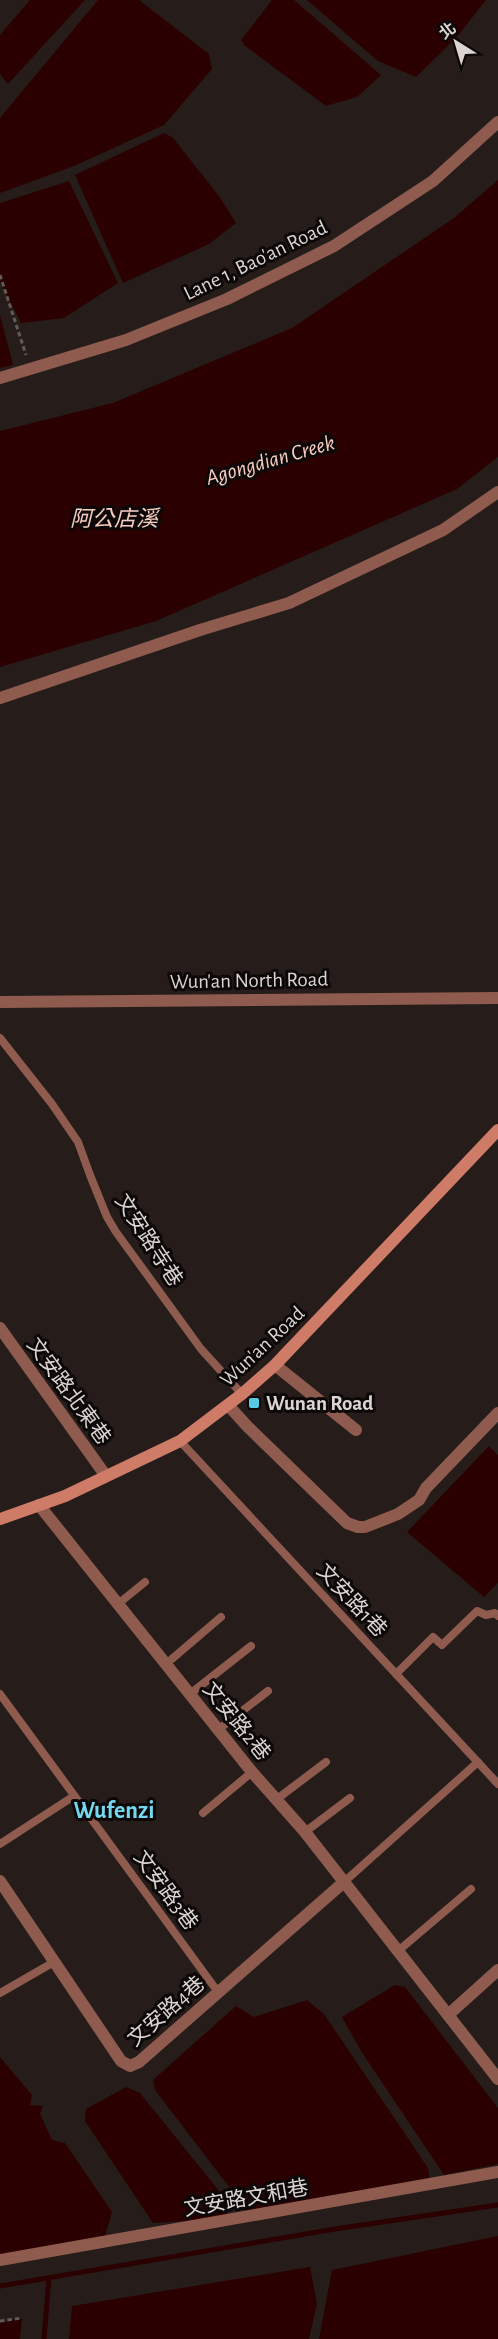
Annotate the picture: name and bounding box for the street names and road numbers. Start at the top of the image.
street label: Lane 1, Bao'an Road [180,217,330,304]
street label: Wun'an North Road [170,969,329,992]
street label: 文安路寺巷 [111,1190,187,1290]
street label: Wun'an Road [216,1302,309,1390]
street label: 文安路北東巷 [23,1334,115,1448]
street label: 文安路1巷 [313,1559,391,1641]
street label: 文安路2巷 [199,1678,275,1764]
street label: 文安路3巷 [130,1846,202,1934]
street label: 文安路4巷 [123,1972,209,2050]
street label: 文安路文和巷 [182,2176,310,2220]

